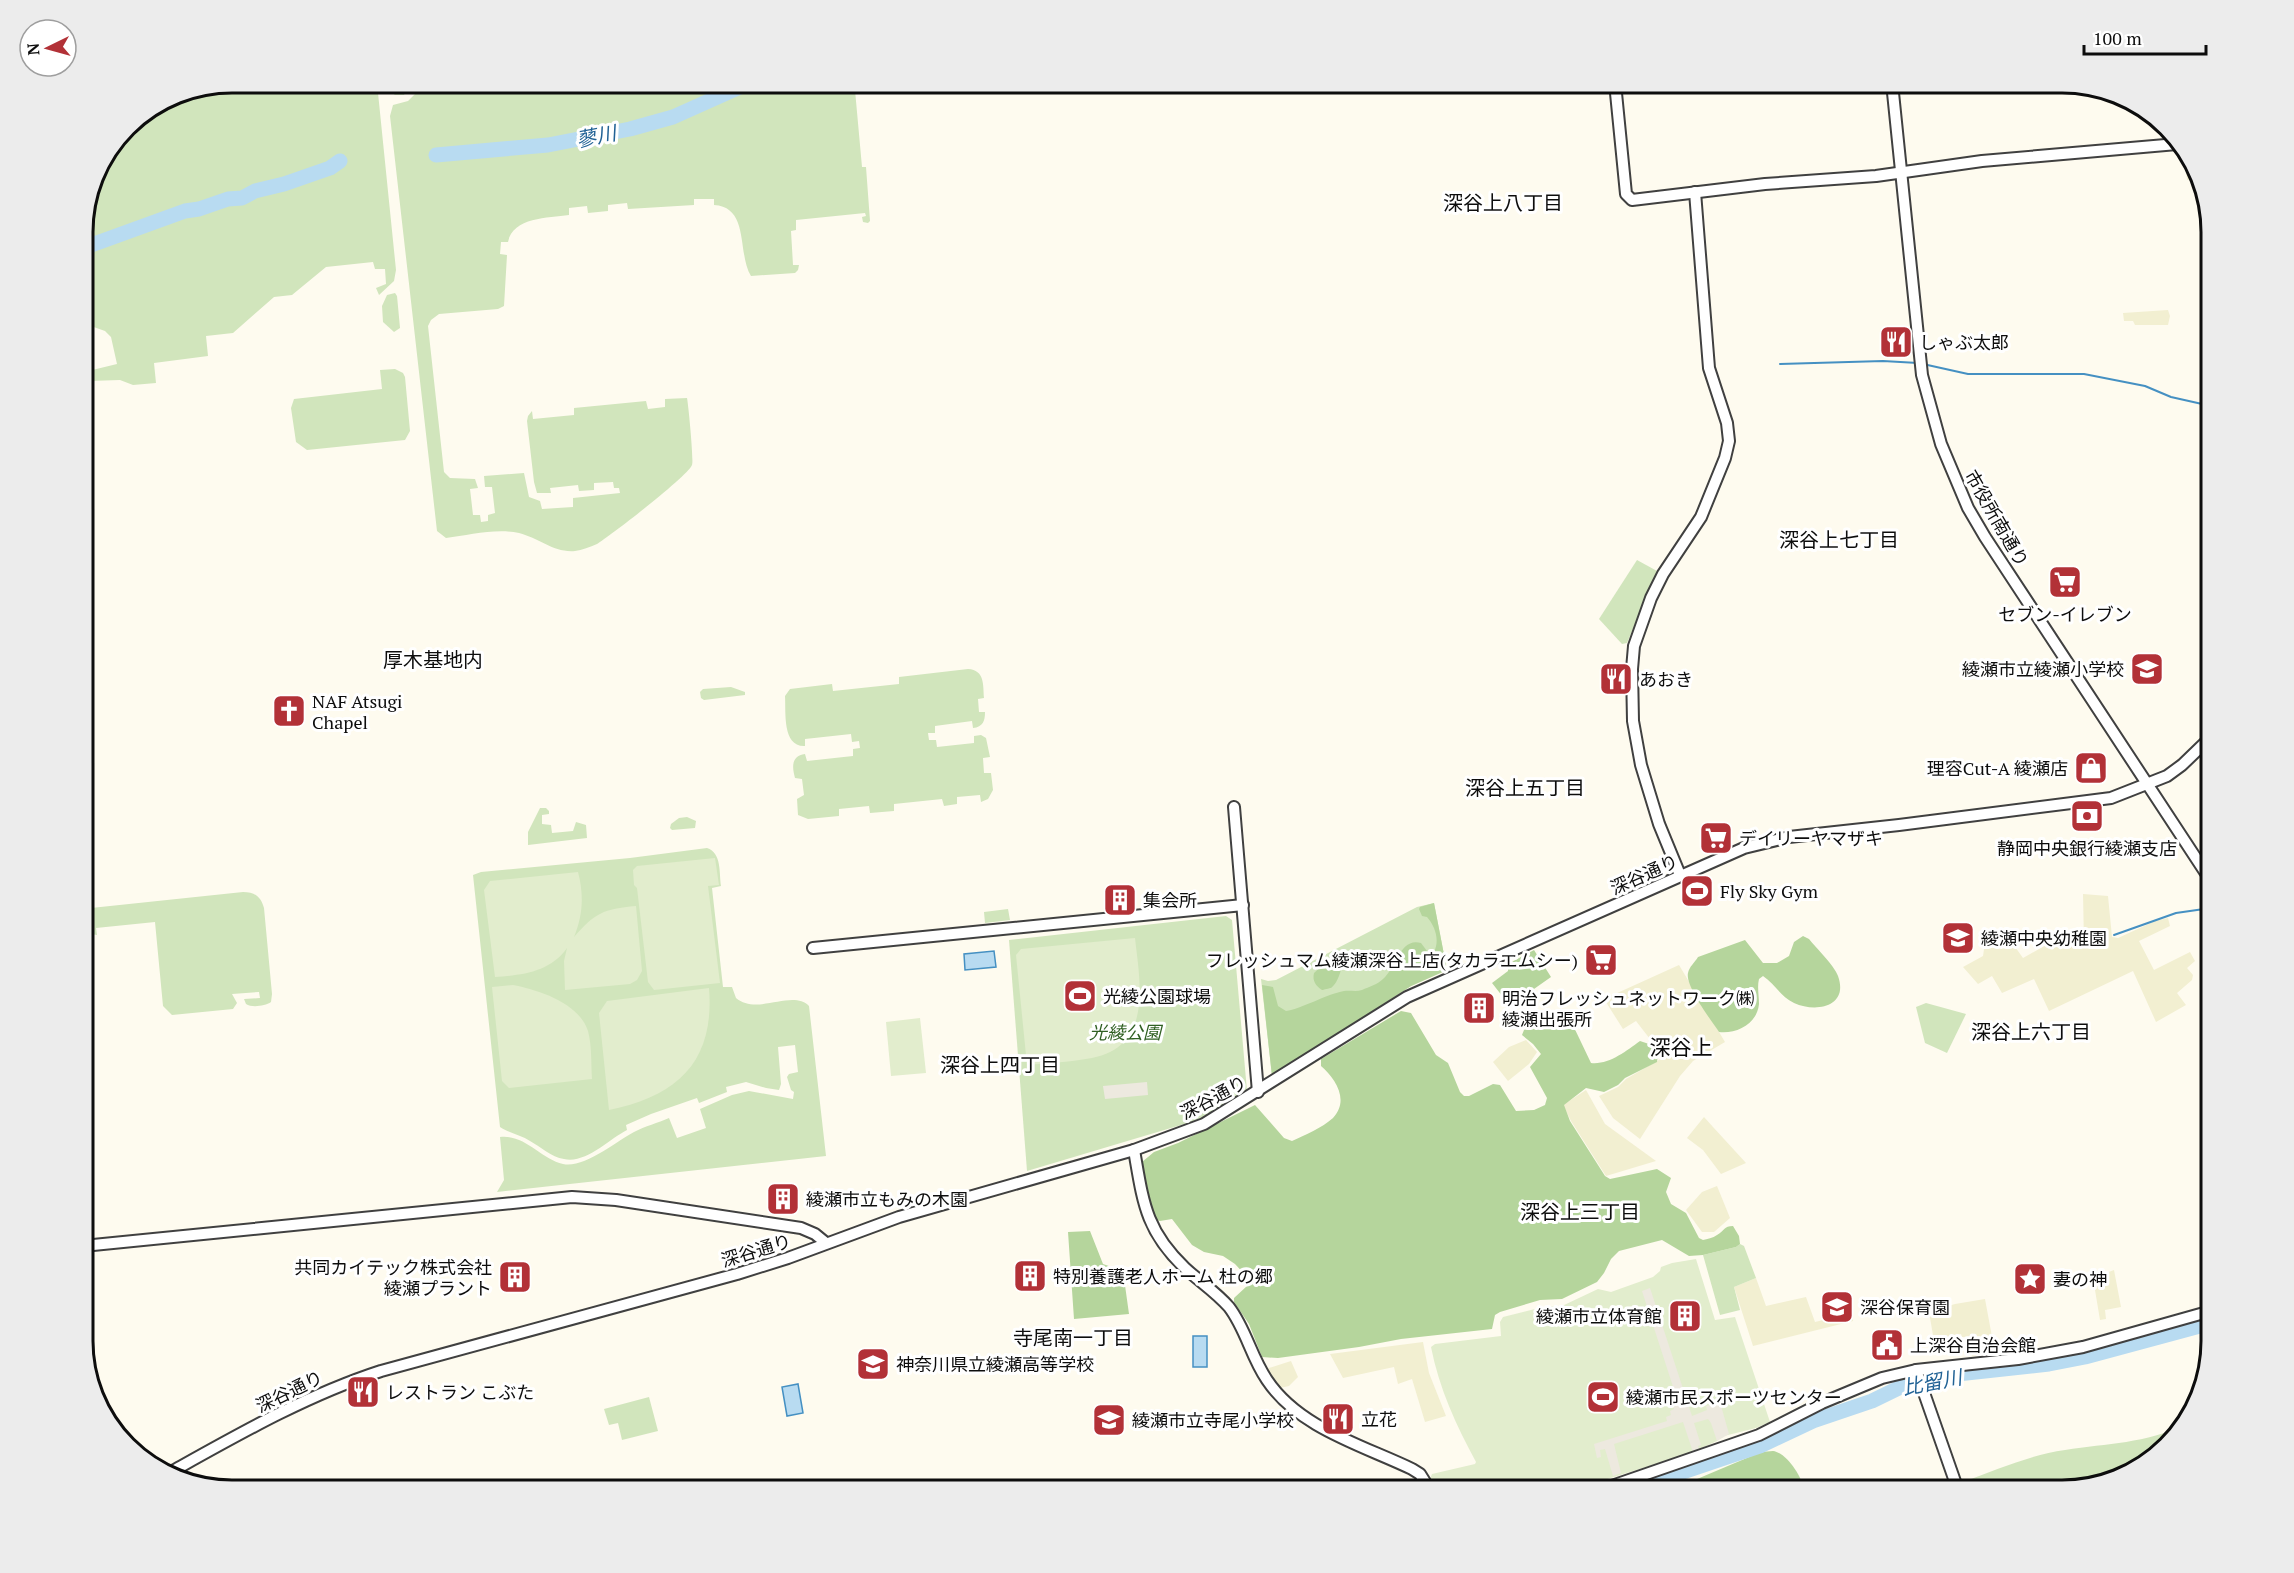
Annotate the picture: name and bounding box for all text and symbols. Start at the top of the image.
north arrow [18,18,78,78]
scale bar [2084,18,2206,56]
text: 100 m [2093,26,2142,50]
text: N [22,42,45,56]
water label: 蓼川 [574,119,620,153]
district label: 深谷上八丁目 [1443,189,1563,216]
restaurant icon: しゃぶ太郎 [1878,324,1914,360]
place label: しゃぶ太郎 [1919,330,2009,354]
street label: 市役所南通り [1960,465,2034,571]
district label: 深谷上七丁目 [1779,526,1899,553]
supermarket icon: セブン-イレブン [2047,564,2083,600]
place label: セブン-イレブン [1998,602,2132,626]
district label: 厚木基地内 [383,646,483,673]
school or university icon: 綾瀬市立綾瀬小学校 [2129,651,2165,687]
place label: 綾瀬市立綾瀬小学校 [1962,657,2124,681]
restaurant icon: あおき [1598,661,1634,697]
place label: あおき [1639,667,1693,691]
place label: NAF Atsugi Chapel [312,689,402,734]
church icon: NAF Atsugi Chapel [271,693,307,729]
shop icon: 理容Cut-A 綾瀬店 [2073,750,2109,786]
place label: 理容Cut-A 綾瀬店 [1927,756,2068,780]
district label: 深谷上五丁目 [1465,774,1585,801]
bank icon: 静岡中央銀行綾瀬支店 [2069,798,2105,834]
supermarket icon: デイリーヤマザキ [1698,820,1734,856]
place label: デイリーヤマザキ [1739,826,1883,850]
place label: 静岡中央銀行綾瀬支店 [1997,836,2177,860]
street label: 深谷通り [1606,848,1682,900]
sports icon: Fly Sky Gym [1679,873,1715,909]
place label: Fly Sky Gym [1720,879,1819,903]
building icon: 集会所 [1102,882,1138,918]
place label: 集会所 [1143,888,1197,912]
school or university icon: 綾瀬中央幼稚園 [1940,920,1976,956]
place label: 綾瀬中央幼稚園 [1981,926,2107,950]
supermarket icon: フレッシュマム綾瀬深谷上店(タカラエムシー) [1583,942,1619,978]
place label: フレッシュマム綾瀬深谷上店(タカラエムシー) [1206,948,1578,972]
sports icon: 光綾公園球場 [1062,978,1098,1014]
place label: 光綾公園球場 [1103,984,1211,1008]
place label: 明治フレッシュネットワーク㈱ 綾瀬出張所 [1502,986,1754,1031]
building icon: 明治フレッシュネットワーク㈱ 綾瀬出張所 [1461,990,1497,1026]
district label: 深谷上六丁目 [1971,1018,2091,1045]
park label: 光綾公園 [1089,1020,1164,1044]
district label: 深谷上 [1650,1033,1713,1061]
district label: 深谷上四丁目 [940,1051,1060,1078]
street label: 深谷通り [1176,1070,1250,1124]
building icon: 綾瀬市立もみの木園 [765,1181,801,1217]
place label: 綾瀬市立もみの木園 [806,1187,968,1211]
district label: 深谷上三丁目 [1520,1198,1640,1225]
street label: 深谷通り [718,1228,794,1272]
place label: 共同カイテック株式会社 綾瀬プラント [294,1255,492,1300]
building icon: 特別養護老人ホーム 杜の郷 [1012,1258,1048,1294]
building icon: 共同カイテック株式会社 綾瀬プラント [497,1259,533,1295]
place icon: 妻の神 [2012,1261,2048,1297]
place label: 特別養護老人ホーム 杜の郷 [1053,1264,1273,1288]
place label: 妻の神 [2053,1267,2107,1291]
school or university icon: 深谷保育園 [1819,1289,1855,1325]
place label: 深谷保育園 [1860,1295,1950,1319]
building icon: 綾瀬市立体育館 [1667,1298,1703,1334]
place label: 綾瀬市立体育館 [1536,1304,1662,1328]
district label: 寺尾南一丁目 [1013,1324,1133,1351]
public building icon: 上深谷自治会館 [1869,1327,1905,1363]
place label: 上深谷自治会館 [1910,1333,2036,1357]
school or university icon: 神奈川県立綾瀬高等学校 [855,1346,891,1382]
place label: 神奈川県立綾瀬高等学校 [896,1352,1094,1376]
water label: 比留川 [1900,1363,1966,1401]
street label: 深谷通り [251,1364,327,1418]
restaurant icon: レストラン こぶた [345,1374,381,1410]
sports icon: 綾瀬市民スポーツセンター [1585,1379,1621,1415]
place label: レストラン こぶた [386,1380,534,1404]
place label: 綾瀬市民スポーツセンター [1626,1385,1842,1409]
restaurant icon: 立花 [1320,1401,1356,1437]
school or university icon: 綾瀬市立寺尾小学校 [1091,1402,1127,1438]
place label: 立花 [1361,1407,1397,1431]
place label: 綾瀬市立寺尾小学校 [1132,1408,1294,1432]

